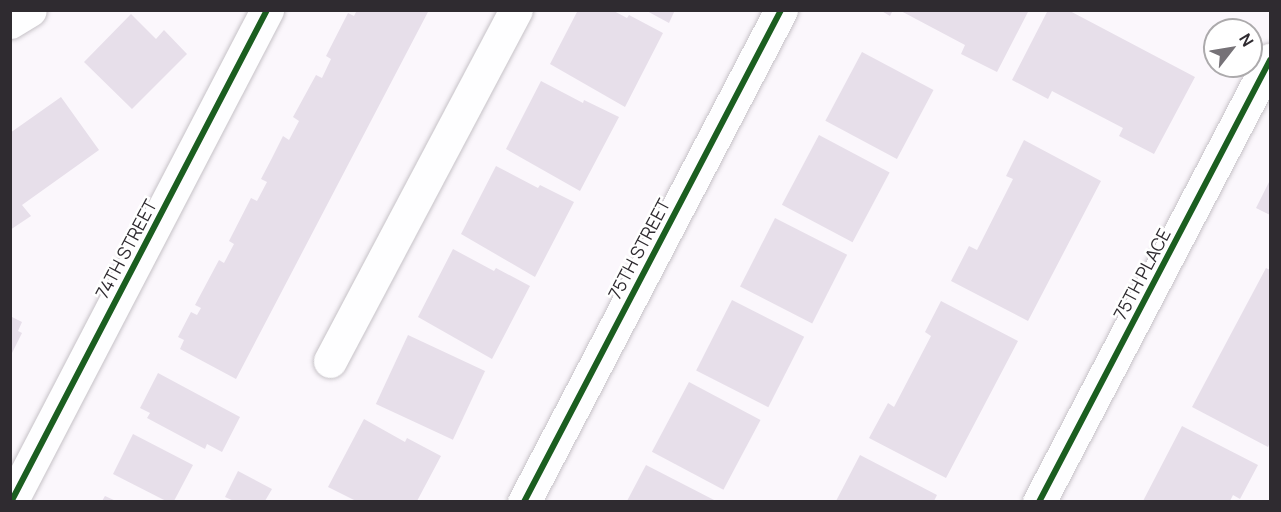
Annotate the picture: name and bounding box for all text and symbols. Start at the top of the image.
north arrow [1203,18,1263,78]
text: N [1234,29,1259,50]
street label: 75TH STREET [604,195,674,303]
street label: 74TH STREET [91,196,161,302]
street label: 75TH PLACE [1109,225,1175,323]

